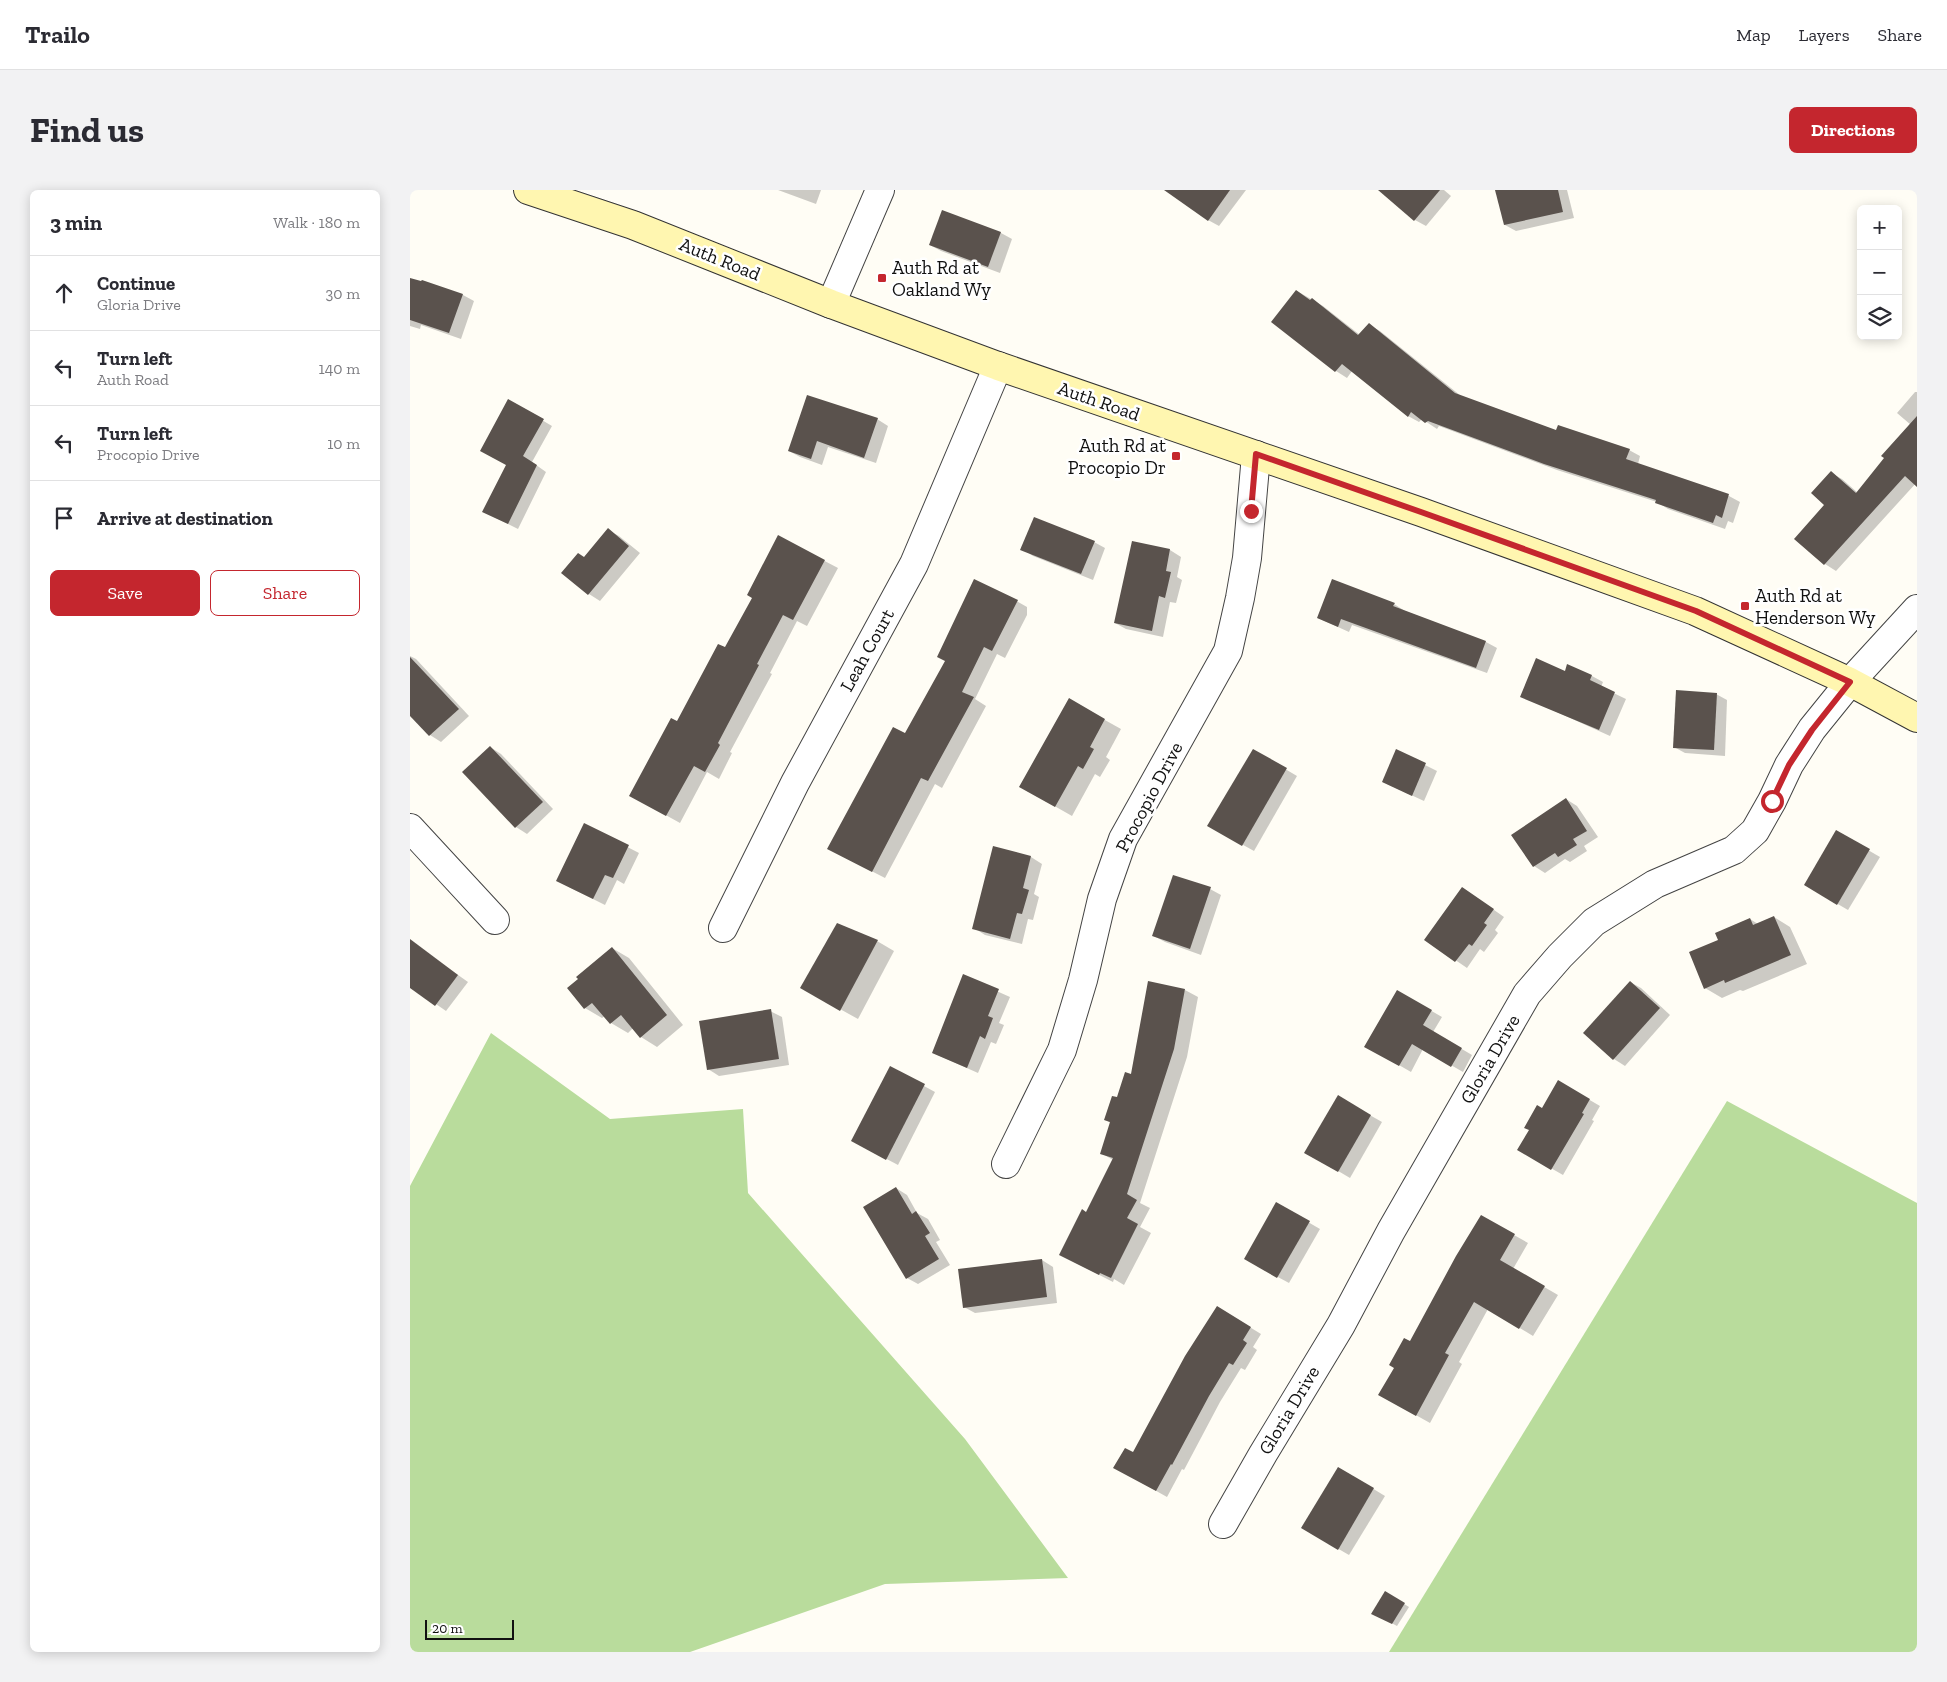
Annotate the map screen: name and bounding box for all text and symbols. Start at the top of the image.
text: Trailo [25,20,90,49]
text: Map [1736,24,1771,46]
text: Layers [1799,24,1850,46]
text: Share [1878,24,1922,46]
button: Directions [1789,107,1917,153]
text: Find us [30,109,144,151]
map controls [1857,205,1902,340]
button: + [1857,205,1902,250]
text: 3 min [50,210,102,235]
text: Walk · 180 m [273,213,360,232]
street label: Auth Road [676,232,764,286]
button: − [1857,250,1902,295]
place label: Auth Rd at Oakland Wy [892,256,991,301]
text: Continue [97,272,175,295]
marker: Auth Rd at Oakland Wy [876,272,888,284]
icon: ahead [50,279,78,307]
text: 30 m [326,284,360,303]
text: Gloria Drive [97,295,181,314]
button: layers [1857,295,1902,340]
text: Turn left [97,347,172,370]
icon: left [50,354,78,382]
text: 140 m [319,359,360,378]
text: Auth Road [97,370,169,389]
street label: Auth Road [1055,376,1144,426]
text: Turn left [97,422,172,445]
icon: left [50,429,78,457]
text: 10 m [327,434,360,453]
place label: Auth Rd at Procopio Dr [1068,434,1166,479]
text: Procopio Drive [97,445,200,464]
marker: Auth Rd at Procopio Dr [1170,450,1182,462]
route end [1240,500,1263,523]
icon: arrive [50,504,78,532]
text: Arrive at destination [97,507,273,530]
button: Save [50,570,200,616]
button: Share [210,570,360,616]
place label: Auth Rd at Henderson Wy [1755,584,1876,629]
marker: Auth Rd at Henderson Wy [1739,600,1751,612]
street label: Leah Court [835,605,899,695]
street label: Procopio Drive [1110,738,1188,856]
route start [1761,790,1784,813]
street label: Gloria Drive [1455,1010,1525,1108]
street label: Gloria Drive [1254,1361,1325,1459]
scale bar [425,1617,514,1640]
text: 20 m [432,1620,463,1637]

